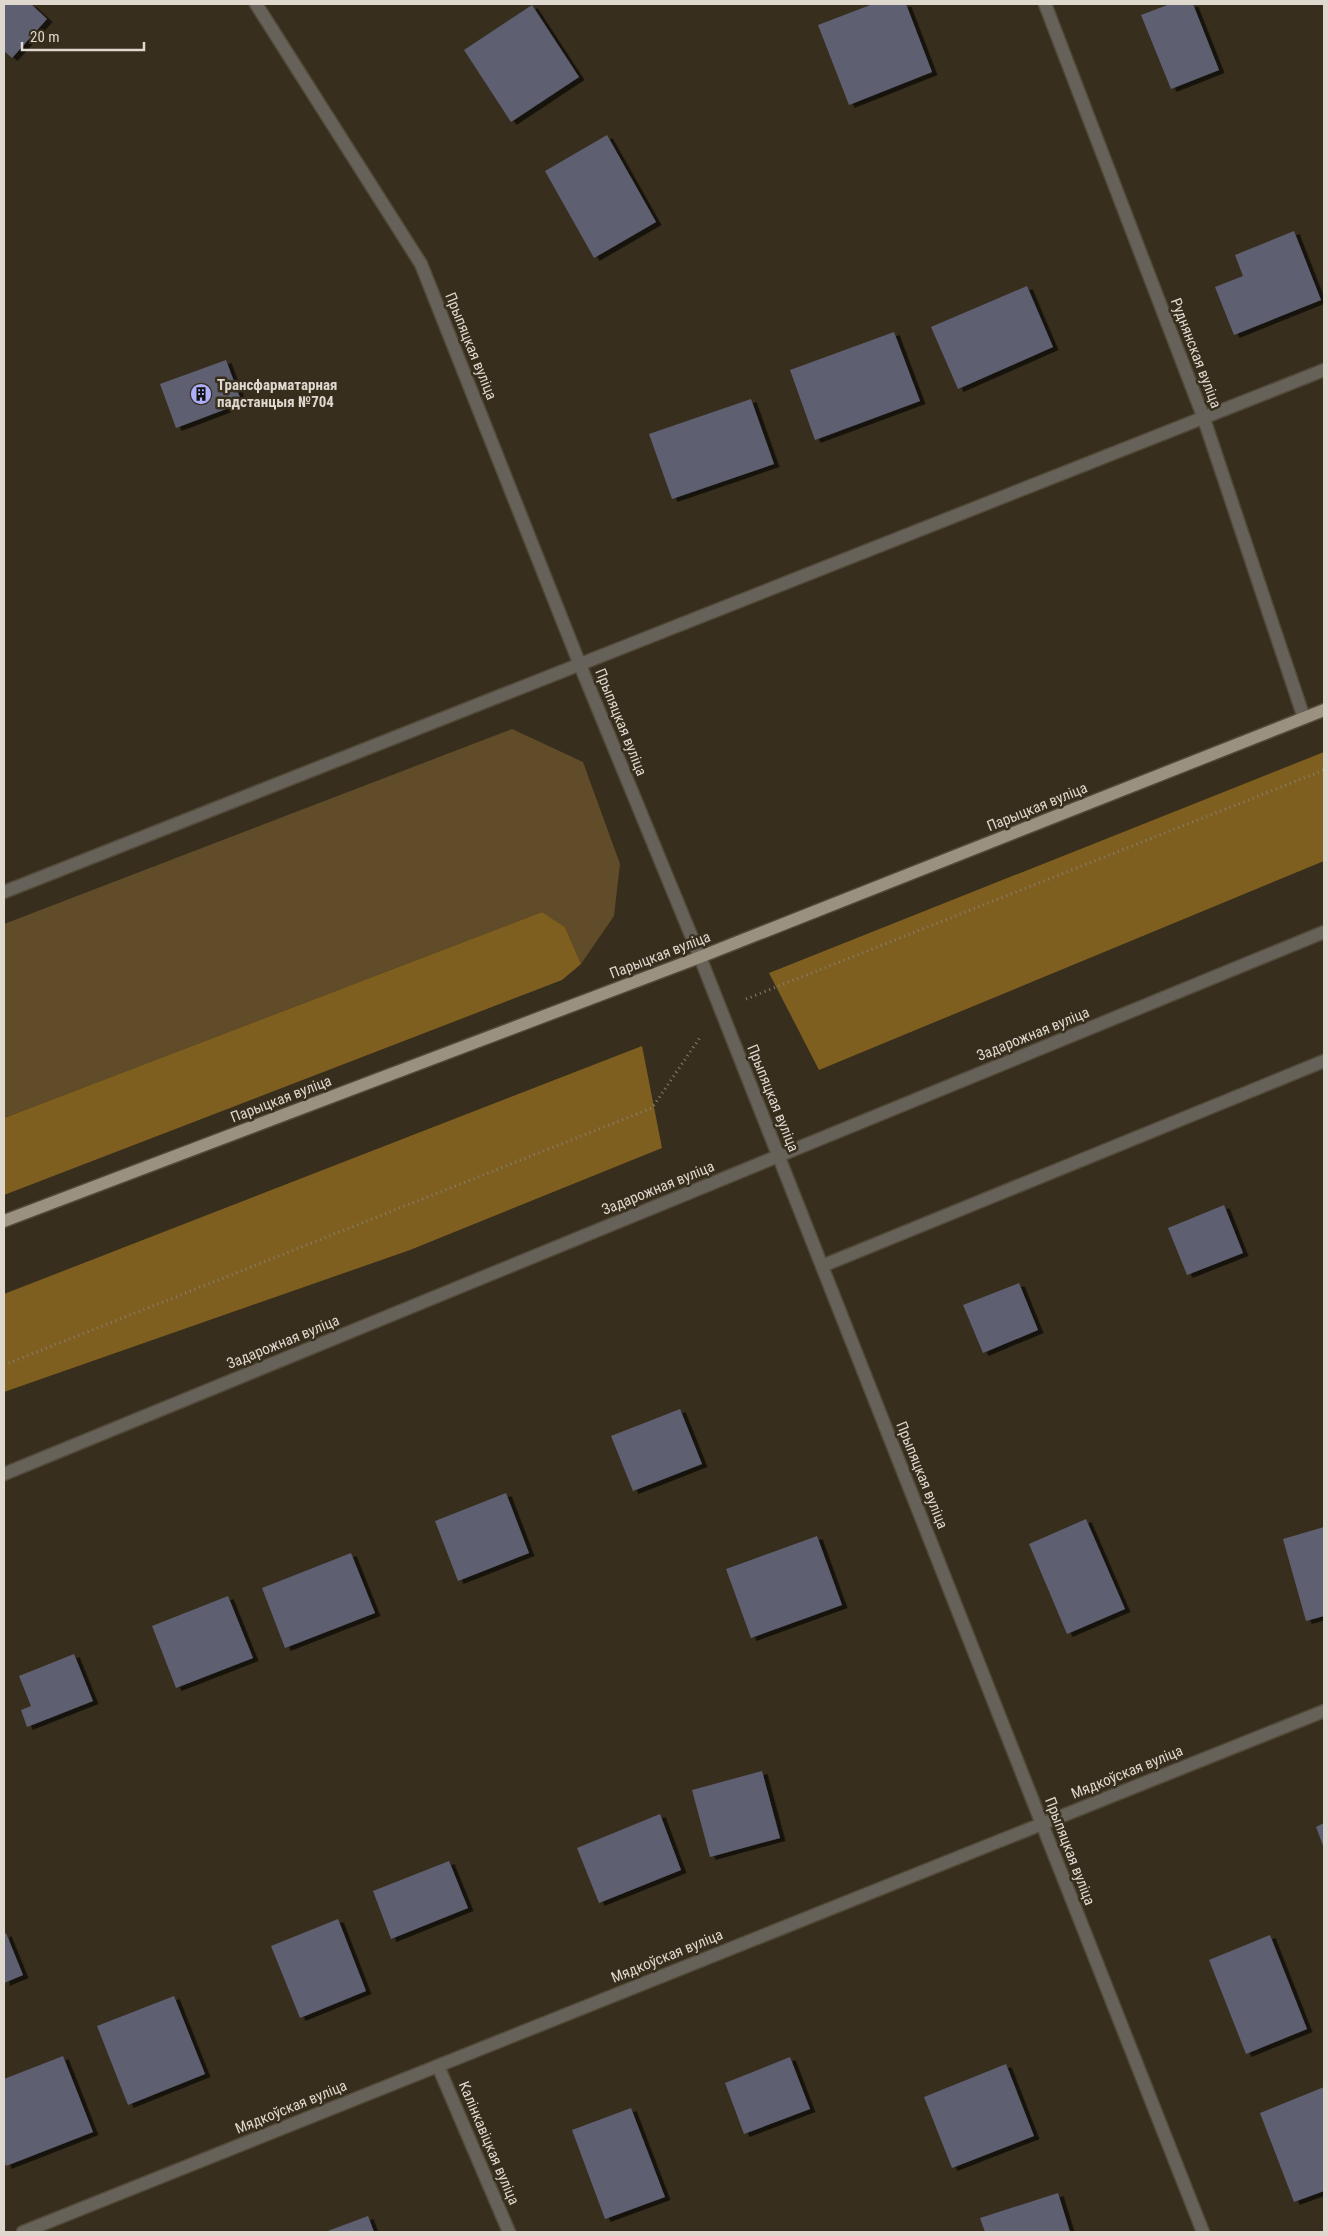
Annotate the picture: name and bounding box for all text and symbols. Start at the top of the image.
scale bar [22,20,145,52]
text: 20 m [30,28,60,46]
street label: Прыпяцкая вуліца [441,290,501,402]
street label: Руднянская вуліца [1167,295,1225,411]
place label: Трансфарматарная падстанцыя №704 [217,376,337,411]
building icon: Трансфарматарная падстанцыя №704 [189,382,213,406]
street label: Прыпяцкая вуліца [591,666,651,778]
street label: Парыцкая вуліца [984,779,1090,835]
street label: Парыцкая вуліца [607,927,713,983]
street label: Задарожная вуліца [974,1003,1092,1065]
street label: Прыпяцкая вуліца [743,1042,803,1154]
street label: Парыцкая вуліца [228,1071,334,1127]
street label: Задарожная вуліца [599,1157,717,1219]
street label: Задарожная вуліца [224,1311,342,1373]
street label: Прыпяцкая вуліца [892,1419,952,1531]
street label: Мядкоўская вуліца [1069,1741,1185,1803]
street label: Прыпяцкая вуліца [1041,1794,1099,1908]
street label: Мядкоўская вуліца [609,1925,725,1987]
street label: Мядкоўская вуліца [233,2076,349,2138]
street label: Калінкавіцкая вуліца [455,2079,523,2207]

